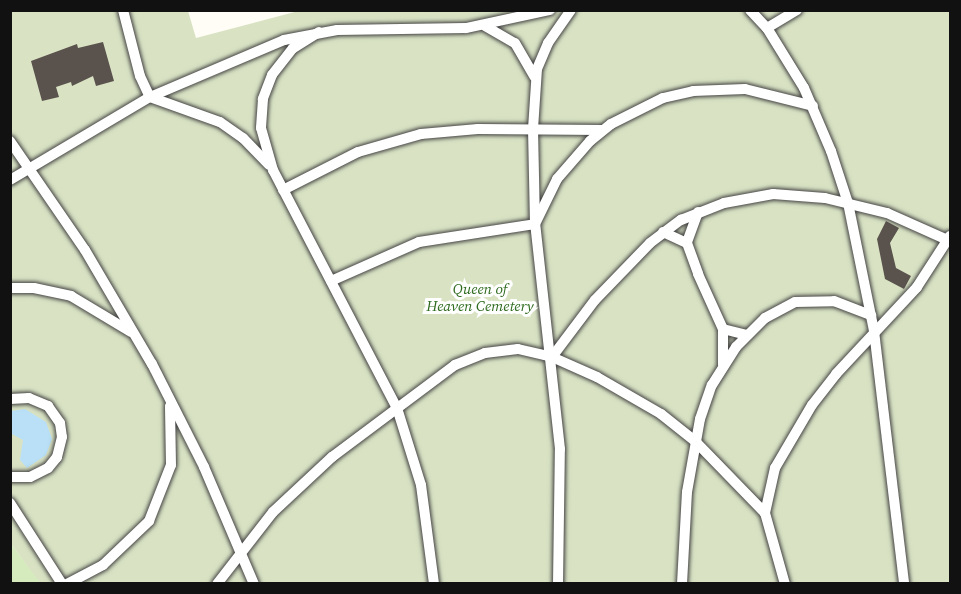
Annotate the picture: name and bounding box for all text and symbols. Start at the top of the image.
park label: Queen of Heaven Cemetery [426,279,534,314]

